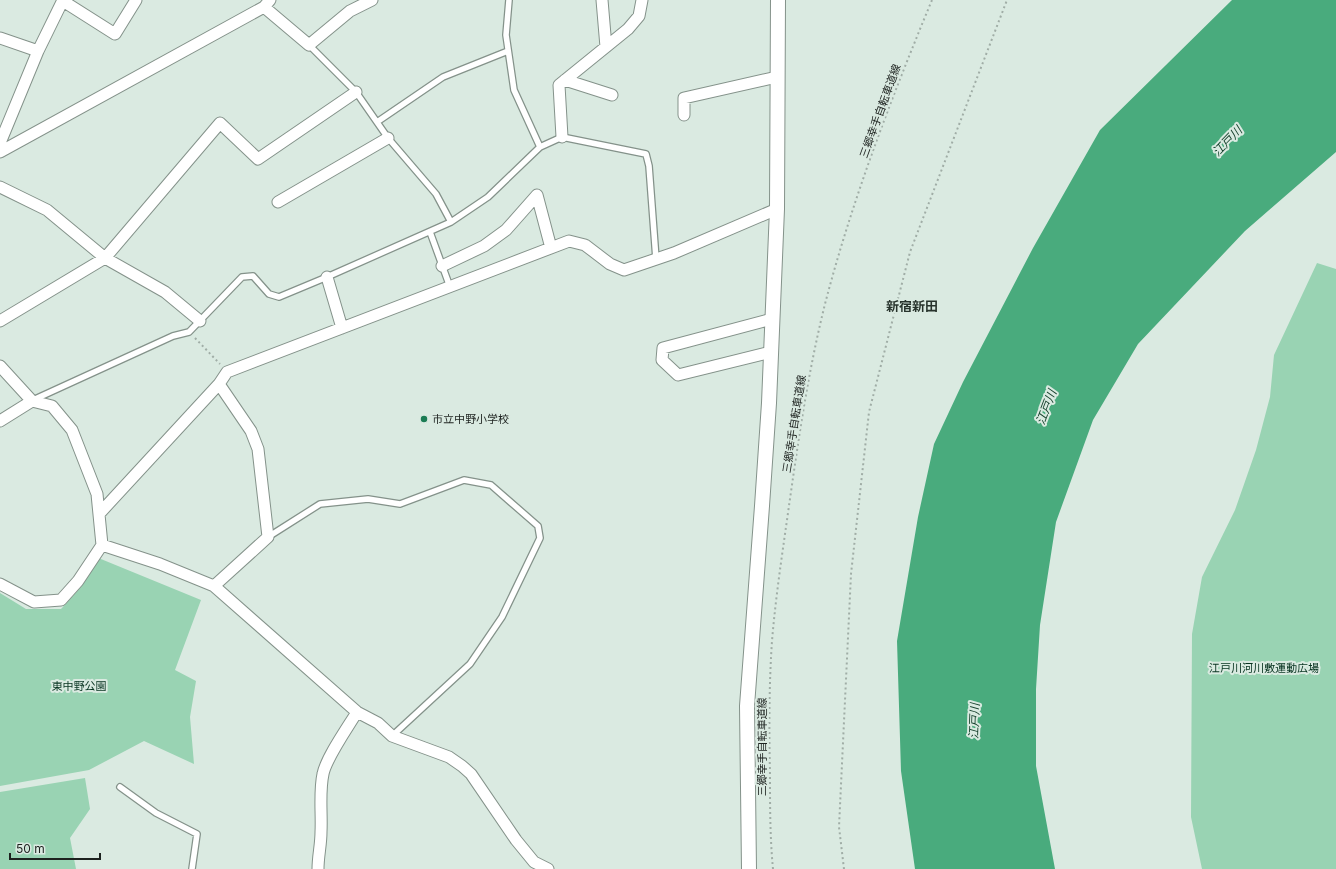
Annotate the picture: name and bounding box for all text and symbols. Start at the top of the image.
street label: 三郷幸手自転車道線 [856,62,904,160]
water label: 江戸川 [1209,121,1246,159]
district label: 新宿新田 [886,298,938,314]
street label: 三郷幸手自転車道線 [779,374,809,474]
water label: 江戸川 [1033,386,1060,426]
place label: 市立中野小学校 [432,412,509,426]
marker: 市立中野小学校 [419,414,429,424]
park label: 江戸川河川敷運動広場 [1209,661,1319,675]
park label: 東中野公園 [52,679,107,693]
street label: 三郷幸手自転車道線 [755,698,769,797]
water label: 江戸川 [966,701,982,739]
scale bar [10,835,100,861]
text: 50 m [16,841,45,856]

